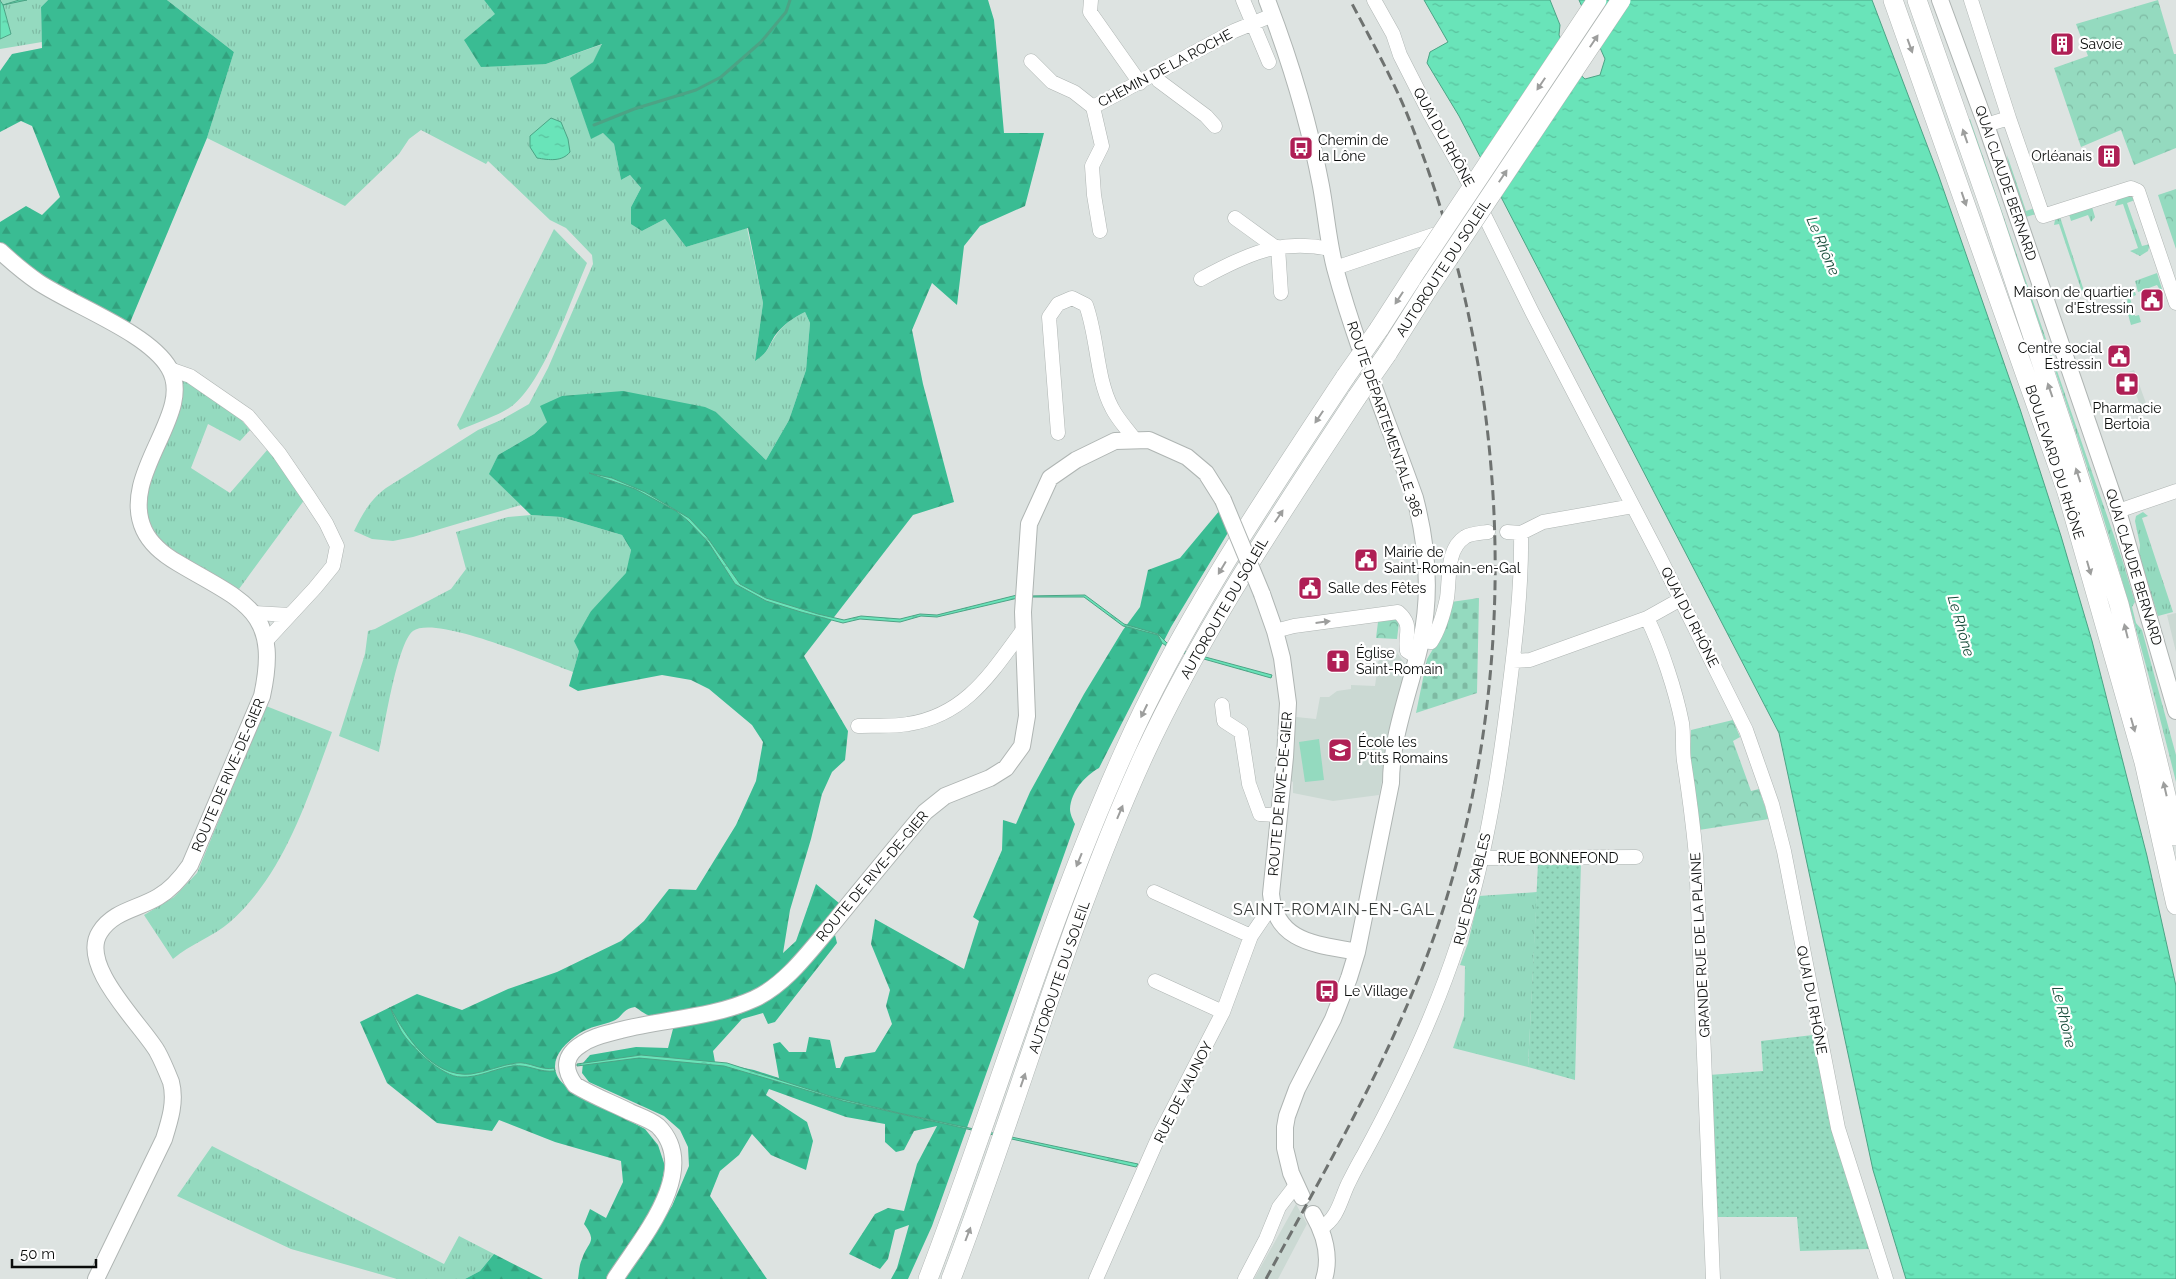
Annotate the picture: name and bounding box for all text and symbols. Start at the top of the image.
street label: CHEMIN DE LA ROCHE [1095,26,1235,110]
building icon: Savoie [2049,31,2075,57]
one-way arrow [1589,34,1599,47]
place label: Savoie [2080,36,2123,52]
one-way arrow [1906,39,1914,54]
one-way arrow [1536,78,1545,91]
street label: QUAI DU RHÔNE [1410,84,1479,189]
street label: QUAI CLAUDE BERNARD [1972,103,2040,263]
one-way arrow [1961,128,1969,143]
place label: Chemin de la Lône [1318,132,1389,164]
bus stop icon: Chemin de la Lône [1288,135,1314,161]
building icon: Orléanais [2096,143,2122,169]
place label: Orléanais [2031,148,2092,164]
one-way arrow [1499,169,1508,183]
one-way arrow [1960,192,1968,207]
street label: AUTOROUTE DU SOLEIL [1393,196,1493,340]
water label: Le Rhône [1803,214,1843,278]
place label: Maison de quartier d'Estressin [2013,284,2134,316]
public building icon: Maison de quartier d'Estressin [2139,287,2165,313]
one-way arrow [1394,291,1404,304]
street label: ROUTE DÉPARTEMENTALE 386 [1344,319,1427,519]
place label: Centre social Estressin [2018,340,2102,372]
public building icon: Centre social Estressin [2106,343,2132,369]
pharmacy icon: Pharmacie Bertoia [2114,371,2140,397]
street label: BOULEVARD DU RHÔNE [2022,382,2089,541]
one-way arrow [2046,382,2053,397]
place label: Pharmacie Bertoia [2093,400,2161,432]
one-way arrow [1315,410,1324,424]
one-way arrow [2074,468,2082,483]
street label: QUAI CLAUDE BERNARD [2103,487,2165,647]
one-way arrow [1274,509,1284,522]
street label: AUTOROUTE DU SOLEIL [1177,534,1271,682]
place label: Mairie de Saint-Romain-en-Gal [1384,544,1521,576]
public building icon: Mairie de Saint-Romain-en-Gal [1353,547,1379,573]
one-way arrow [2085,561,2093,576]
one-way arrow [1218,562,1227,575]
street label: QUAI DU RHÔNE [1658,564,1723,670]
public building icon: Salle des Fêtes [1297,575,1323,601]
place label: Salle des Fêtes [1328,580,1427,596]
water label: Le Rhône [1944,593,1978,659]
one-way arrow [1316,618,1332,626]
one-way arrow [2121,623,2129,638]
place label: Église Saint-Romain [1356,644,1443,677]
church icon: Église Saint-Romain [1325,648,1351,674]
street label: ROUTE DE RIVE-DE-GIER [188,696,268,854]
one-way arrow [1139,703,1148,718]
street label: ROUTE DE RIVE-DE-GIER [1265,711,1295,877]
one-way arrow [2130,717,2138,732]
place label: École les P'tits Romains [1358,733,1448,766]
school or university icon: École les P'tits Romains [1327,737,1353,763]
one-way arrow [2161,781,2169,796]
one-way arrow [1116,805,1124,819]
street label: ROUTE DE RIVE-DE-GIER [813,808,931,944]
street label: RUE DES SABLES [1450,831,1494,947]
street label: RUE BONNEFOND [1497,850,1619,866]
street label: GRANDE RUE DE LA PLAINE [1687,852,1713,1038]
one-way arrow [1075,853,1083,868]
street label: AUTOROUTE DU SOLEIL [1025,898,1093,1056]
district label: SAINT-ROMAIN-EN-GAL [1233,900,1435,919]
street label: QUAI DU RHÔNE [1794,944,1831,1056]
bus stop icon: Le Village [1314,978,1340,1004]
place label: Le Village [1344,983,1408,999]
water label: Le Rhône [2048,985,2080,1049]
street label: RUE DE VAUNOY [1151,1039,1215,1145]
one-way arrow [1019,1073,1027,1088]
one-way arrow [965,1226,972,1241]
scale bar [12,1236,96,1268]
text: 50 m [20,1245,55,1263]

